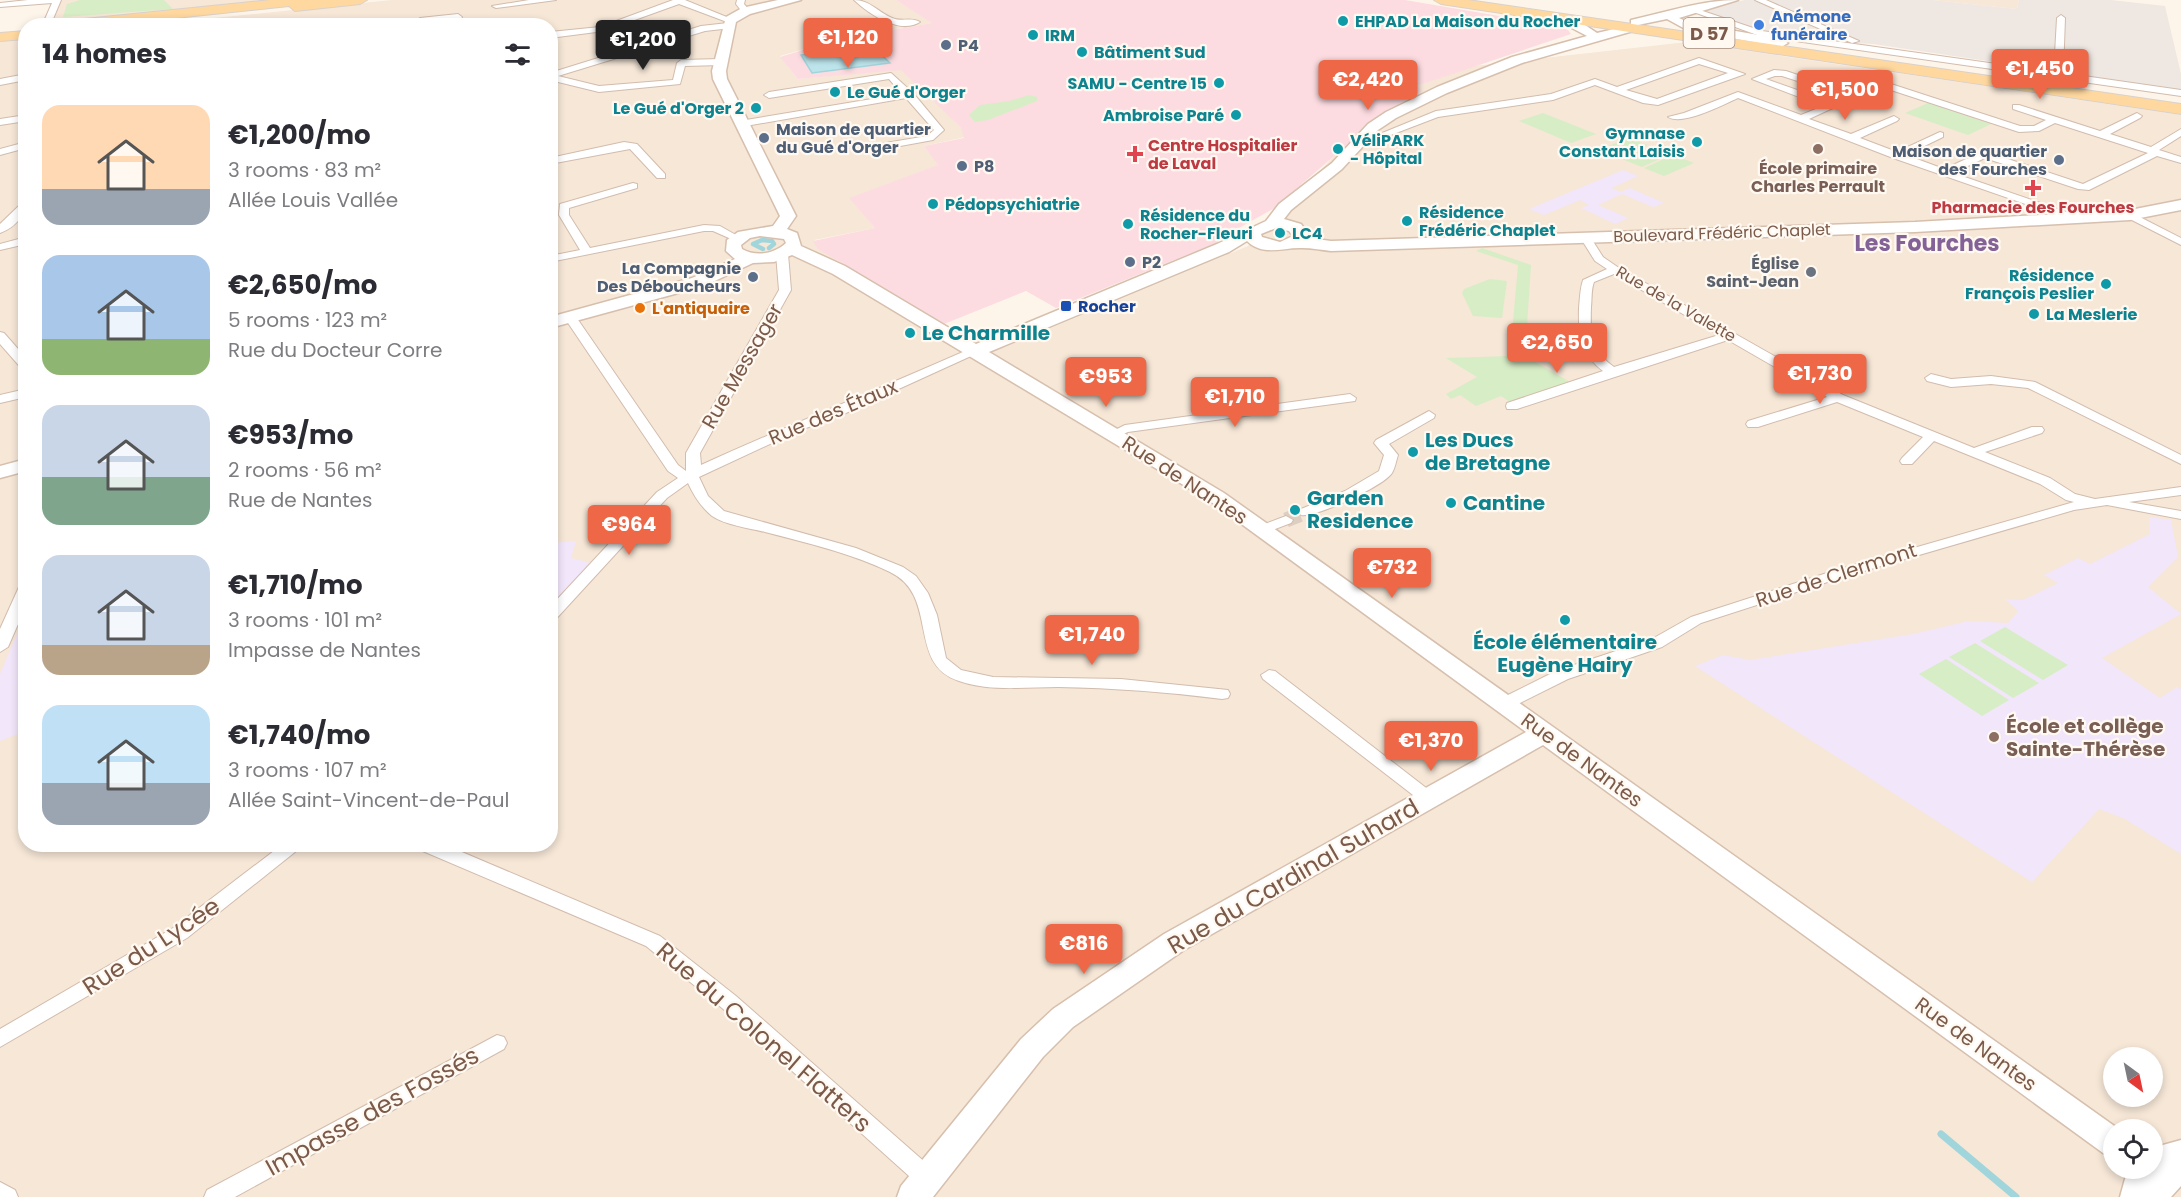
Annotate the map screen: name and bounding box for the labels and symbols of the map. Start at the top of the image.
place label: Anémone funéraire [1771,5,1851,46]
place label: EHPAD La Maison du Rocher [1355,10,1581,33]
marker: EHPAD La Maison du Rocher [1336,14,1350,28]
pin: €1,120 [799,18,897,69]
road number: D 57 [1684,18,1734,48]
marker: Anémone funéraire [1752,18,1766,32]
pin: €1,200 [594,20,692,71]
place label: IRM [1045,24,1075,47]
marker: IRM [1026,28,1040,42]
place label: P4 [958,34,979,57]
marker: P4 [939,38,953,52]
place label: Bâtiment Sud [1094,41,1206,64]
marker: Bâtiment Sud [1075,45,1089,59]
pin: €1,450 [1991,49,2089,100]
pin: €2,420 [1319,60,1417,111]
pin: €1,500 [1796,70,1894,121]
place label: SAMU - Centre 15 [1067,72,1207,95]
marker: SAMU - Centre 15 [1212,76,1226,90]
place label: Le Gué d'Orger [847,81,966,104]
marker: Le Gué d'Orger [828,85,842,99]
place label: Le Gué d'Orger 2 [613,97,744,120]
marker: Le Gué d'Orger 2 [749,101,763,115]
place label: Ambroise Paré [1103,104,1224,127]
marker: Ambroise Paré [1229,108,1243,122]
place label: Maison de quartier du Gué d'Orger [776,118,931,159]
place label: Gymnase Constant Laisis [1559,122,1685,163]
place label: VéliPARK - Hôpital [1350,129,1424,170]
marker: Maison de quartier du Gué d'Orger [757,131,771,145]
place label: Centre Hospitalier de Laval [1148,134,1297,175]
marker: Gymnase Constant Laisis [1690,135,1704,149]
place label: Maison de quartier des Fourches [1892,140,2047,181]
marker: VéliPARK - Hôpital [1331,142,1345,156]
marker: École primaire Charles Perrault [1811,142,1825,156]
marker: Centre Hospitalier de Laval [1126,145,1144,163]
marker: Maison de quartier des Fourches [2052,153,2066,167]
place label: P8 [974,155,994,178]
place label: École primaire Charles Perrault [1751,157,1885,198]
marker: P8 [955,159,969,173]
marker: Pharmacie des Fourches [2026,181,2040,195]
place label: Pédopsychiatrie [945,193,1080,216]
place label: Pharmacie des Fourches [1932,196,2134,219]
marker: Pédopsychiatrie [926,197,940,211]
place label: Résidence Frédéric Chaplet [1419,201,1556,242]
place label: Résidence du Rocher-Fleuri [1140,204,1253,245]
marker: Résidence Frédéric Chaplet [1400,214,1414,228]
marker: Résidence du Rocher-Fleuri [1121,217,1135,231]
street label: Boulevard Frédéric Chaplet [1613,218,1831,248]
place label: LC4 [1292,222,1323,245]
marker: LC4 [1273,226,1287,240]
district label: Les Fourches [1854,228,2000,259]
place label: P2 [1142,251,1161,274]
place label: Église Saint-Jean [1706,252,1799,293]
marker: P2 [1123,255,1137,269]
place label: La Compagnie Des Déboucheurs [597,257,741,298]
street label: Rue de la Valette [1612,260,1740,348]
place label: Résidence François Peslier [1965,264,2094,305]
marker: Église Saint-Jean [1804,265,1818,279]
marker: La Compagnie Des Déboucheurs [746,270,760,284]
marker: Résidence François Peslier [2099,277,2113,291]
place label: Rocher [1078,295,1136,318]
place label: L'antiquaire [652,297,750,320]
street label: Rue Messager [695,298,789,434]
marker: Rocher [1059,299,1073,313]
marker: L'antiquaire [633,301,647,315]
place label: La Meslerie [2046,303,2138,326]
marker: La Meslerie [2027,307,2041,321]
place label: Le Charmille [922,319,1050,347]
pin: €2,650 [1508,323,1606,374]
marker: Le Charmille [903,326,917,340]
pin: €1,730 [1771,354,1869,405]
pin: €953 [1070,357,1142,408]
street label: Rue des Étaux [764,372,902,452]
pin: €1,710 [1186,377,1284,428]
place label: Les Ducs de Bretagne [1425,426,1550,477]
street label: Rue de Nantes [1117,429,1253,531]
marker: Les Ducs de Bretagne [1406,445,1420,459]
place label: Garden Residence [1307,484,1413,535]
place label: Cantine [1463,489,1545,517]
marker: Cantine [1444,496,1458,510]
marker: Garden Residence [1288,503,1302,517]
pin: €964 [593,505,665,556]
street label: Rue de Clermont [1752,536,1920,614]
pin: €732 [1356,548,1428,599]
marker: École élémentaire Eugène Hairy [1558,613,1572,627]
pin: €1,740 [1043,615,1141,666]
place label: École élémentaire Eugène Hairy [1473,628,1657,679]
street label: Rue de Nantes [1515,706,1649,814]
place label: École et collège Sainte-Thérèse [2006,712,2165,763]
pin: €1,370 [1382,721,1480,772]
marker: École et collège Sainte-Thérèse [1987,730,2001,744]
street label: Rue du Cardinal Suhard [1161,790,1425,962]
street label: Rue du Lycée [76,889,226,1003]
pin: €816 [1048,924,1120,975]
street label: Rue du Colonel Flatters [649,934,879,1140]
street label: Rue de Nantes [1909,990,2043,1098]
street label: Impasse des Fossés [259,1039,485,1183]
north arrow [2103,1047,2163,1107]

